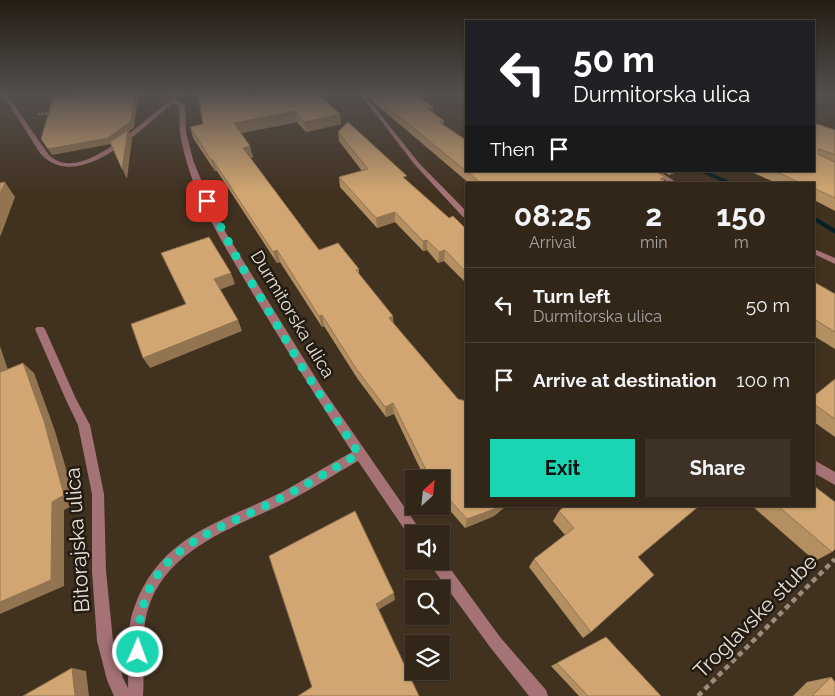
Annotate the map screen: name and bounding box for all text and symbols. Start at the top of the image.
text: 50 m [573,39,655,80]
icon: left [490,40,555,105]
text: Durmitorska ulica [573,81,750,107]
icon: arrive [545,135,573,163]
text: Then [490,138,535,160]
pin [186,180,228,222]
icon: arrive [193,187,221,215]
text: 08:25 [514,198,591,233]
text: 2 [645,198,662,233]
text: 150 [716,198,766,233]
text: Arrival [529,233,576,252]
text: min [640,233,668,252]
text: m [734,233,749,252]
street label: Durmitorska ulica [247,246,339,382]
text: Turn left [533,285,610,307]
icon: left [490,291,518,319]
text: 50 m [746,294,790,316]
text: Durmitorska ulica [533,307,662,326]
icon: arrive [490,366,518,394]
text: Arrive at destination [533,369,717,391]
text: 100 m [736,369,790,391]
button: Exit [490,439,635,497]
button: Share [645,439,790,497]
street label: Bitorajska ulica [59,467,95,613]
north arrow [405,470,450,515]
map controls [405,470,450,680]
button: sound [405,525,450,570]
street label: Troglavske stube [688,549,822,683]
button: search [405,580,450,625]
position arrow [111,625,163,677]
button: layers [405,635,450,680]

